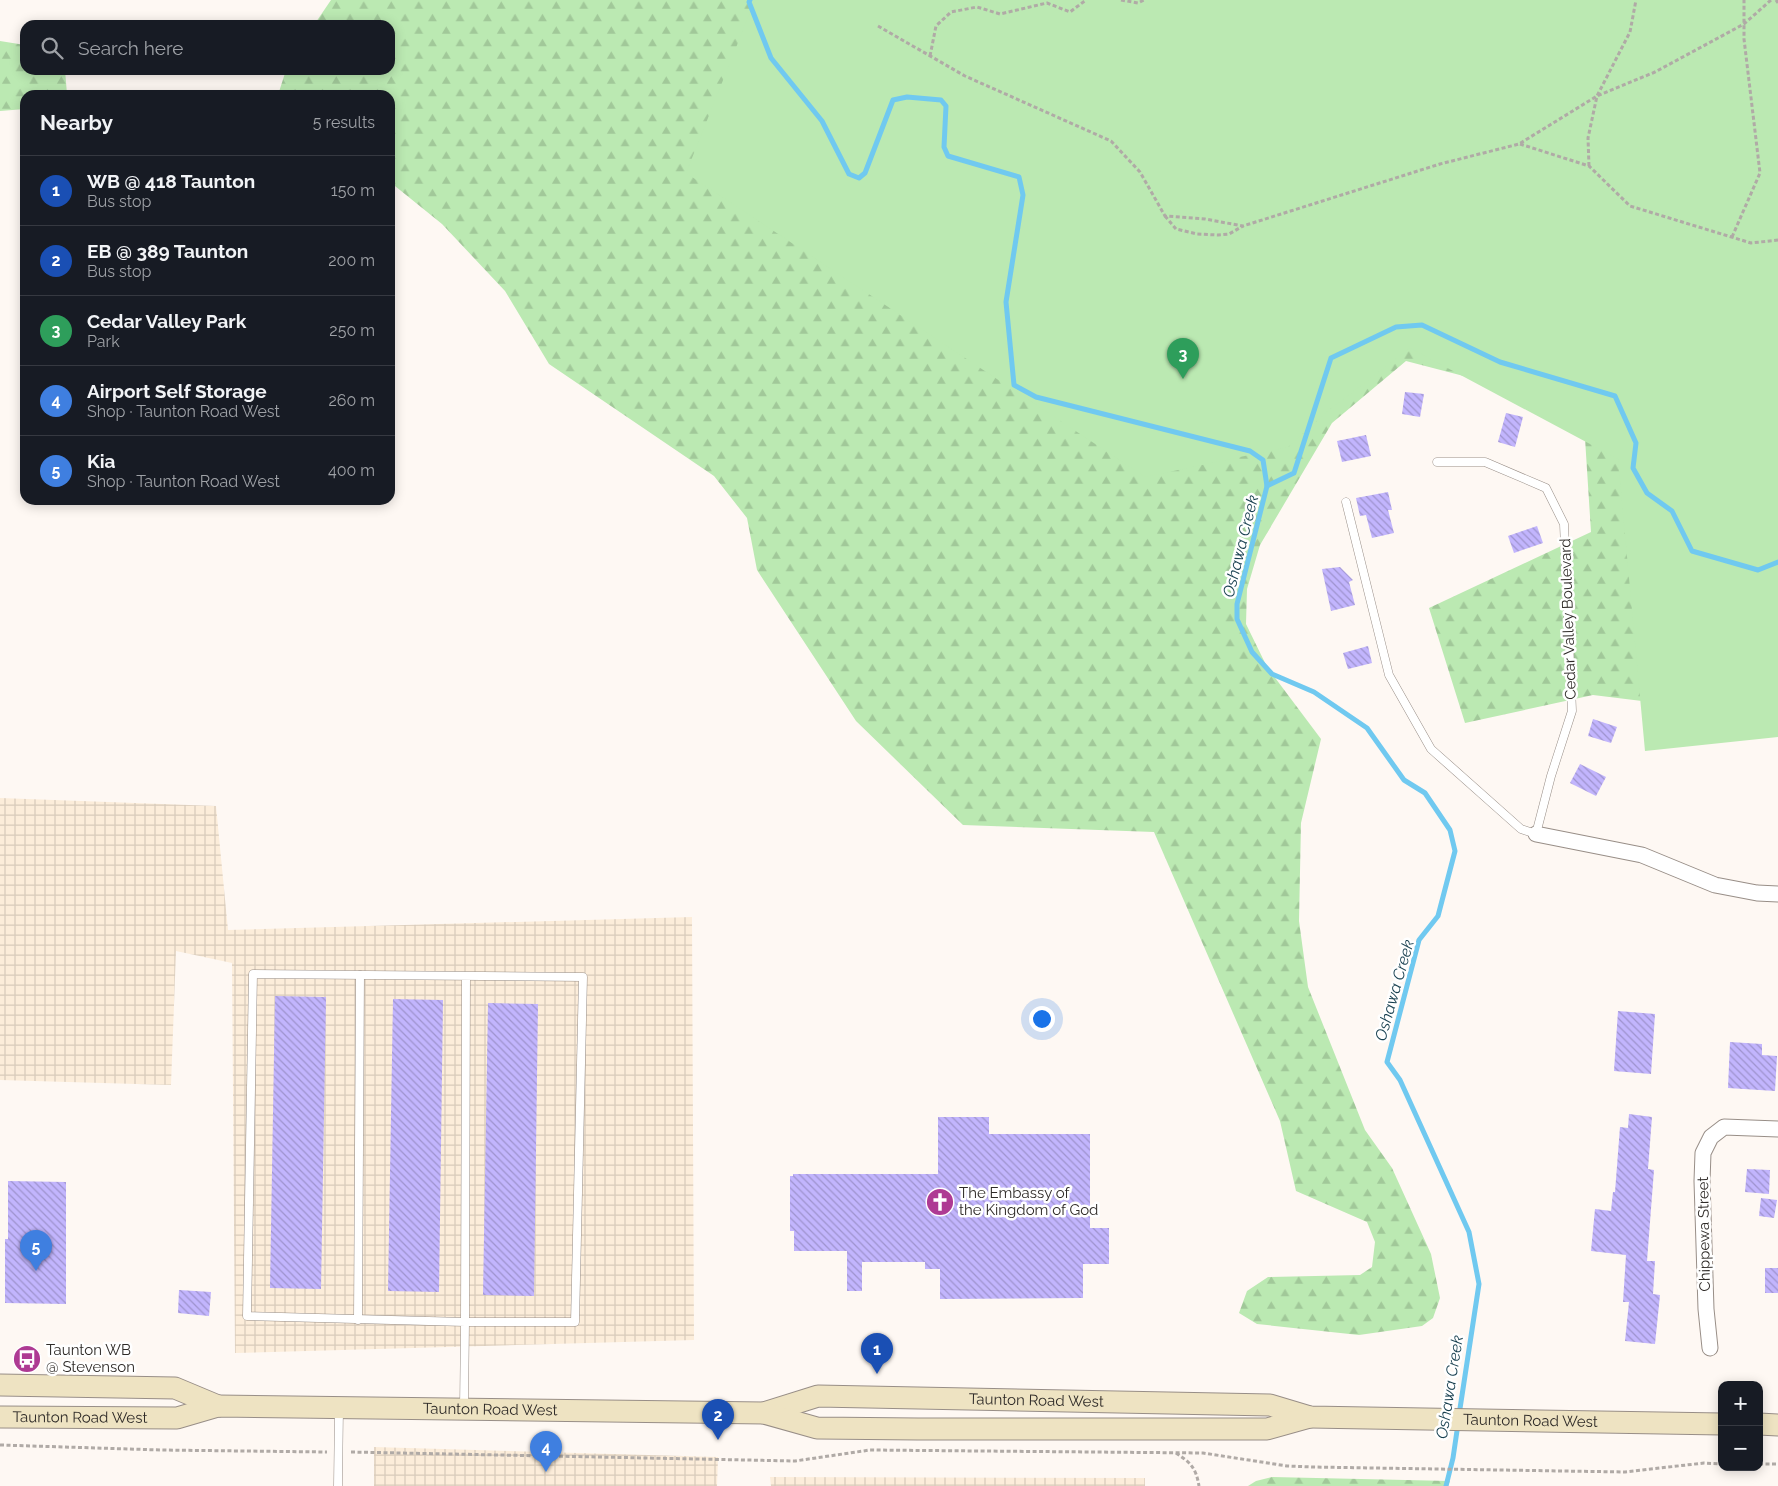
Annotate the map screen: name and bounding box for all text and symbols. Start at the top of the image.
search box [20,20,395,75]
icon: search [38,34,66,62]
text: Search here [78,37,184,59]
text: Nearby [40,110,113,135]
text: 5 results [313,113,375,132]
text: WB @ 418 Taunton [87,170,255,192]
text: 1 [52,181,60,200]
text: 150 m [331,181,375,200]
text: Bus stop [87,192,151,211]
text: EB @ 389 Taunton [87,240,248,262]
text: 2 [51,251,61,270]
text: 200 m [328,251,375,270]
text: Bus stop [87,262,151,281]
text: Cedar Valley Park [87,310,246,332]
text: 3 [52,321,60,340]
text: 250 m [329,321,375,340]
text: Park [87,332,120,351]
pin: 3 [1167,338,1199,379]
text: Airport Self Storage [87,380,267,402]
text: 4 [51,391,61,410]
text: 260 m [328,391,375,410]
text: Shop · Taunton Road West [87,402,280,421]
text: Kia [87,450,115,472]
text: 5 [52,461,60,480]
text: 400 m [328,461,375,480]
text: Shop · Taunton Road West [87,472,280,491]
water label: Oshawa Creek [1219,493,1262,599]
street label: Cedar Valley Boulevard [1556,538,1580,700]
water label: Oshawa Creek [1371,937,1418,1043]
your location [1029,1006,1055,1032]
street label: Chippewa Street [1694,1176,1714,1292]
place label: The Embassy of the Kingdom of God [959,1184,1098,1219]
church icon: The Embassy of the Kingdom of God [925,1187,955,1217]
pin: 5 [20,1230,52,1271]
pin: 1 [861,1333,893,1374]
water label: Oshawa Creek [1432,1334,1467,1440]
place label: Taunton WB @ Stevenson [46,1341,135,1376]
bus stop icon: Taunton WB @ Stevenson [12,1344,42,1374]
map controls [1718,1381,1763,1471]
button: + [1718,1381,1763,1426]
street label: Taunton Road West [969,1390,1104,1411]
pin: 2 [702,1399,734,1440]
street label: Taunton Road West [423,1400,558,1419]
street label: Taunton Road West [12,1408,148,1427]
street label: Taunton Road West [1463,1411,1598,1431]
button: − [1718,1426,1763,1471]
pin: 4 [530,1431,562,1472]

